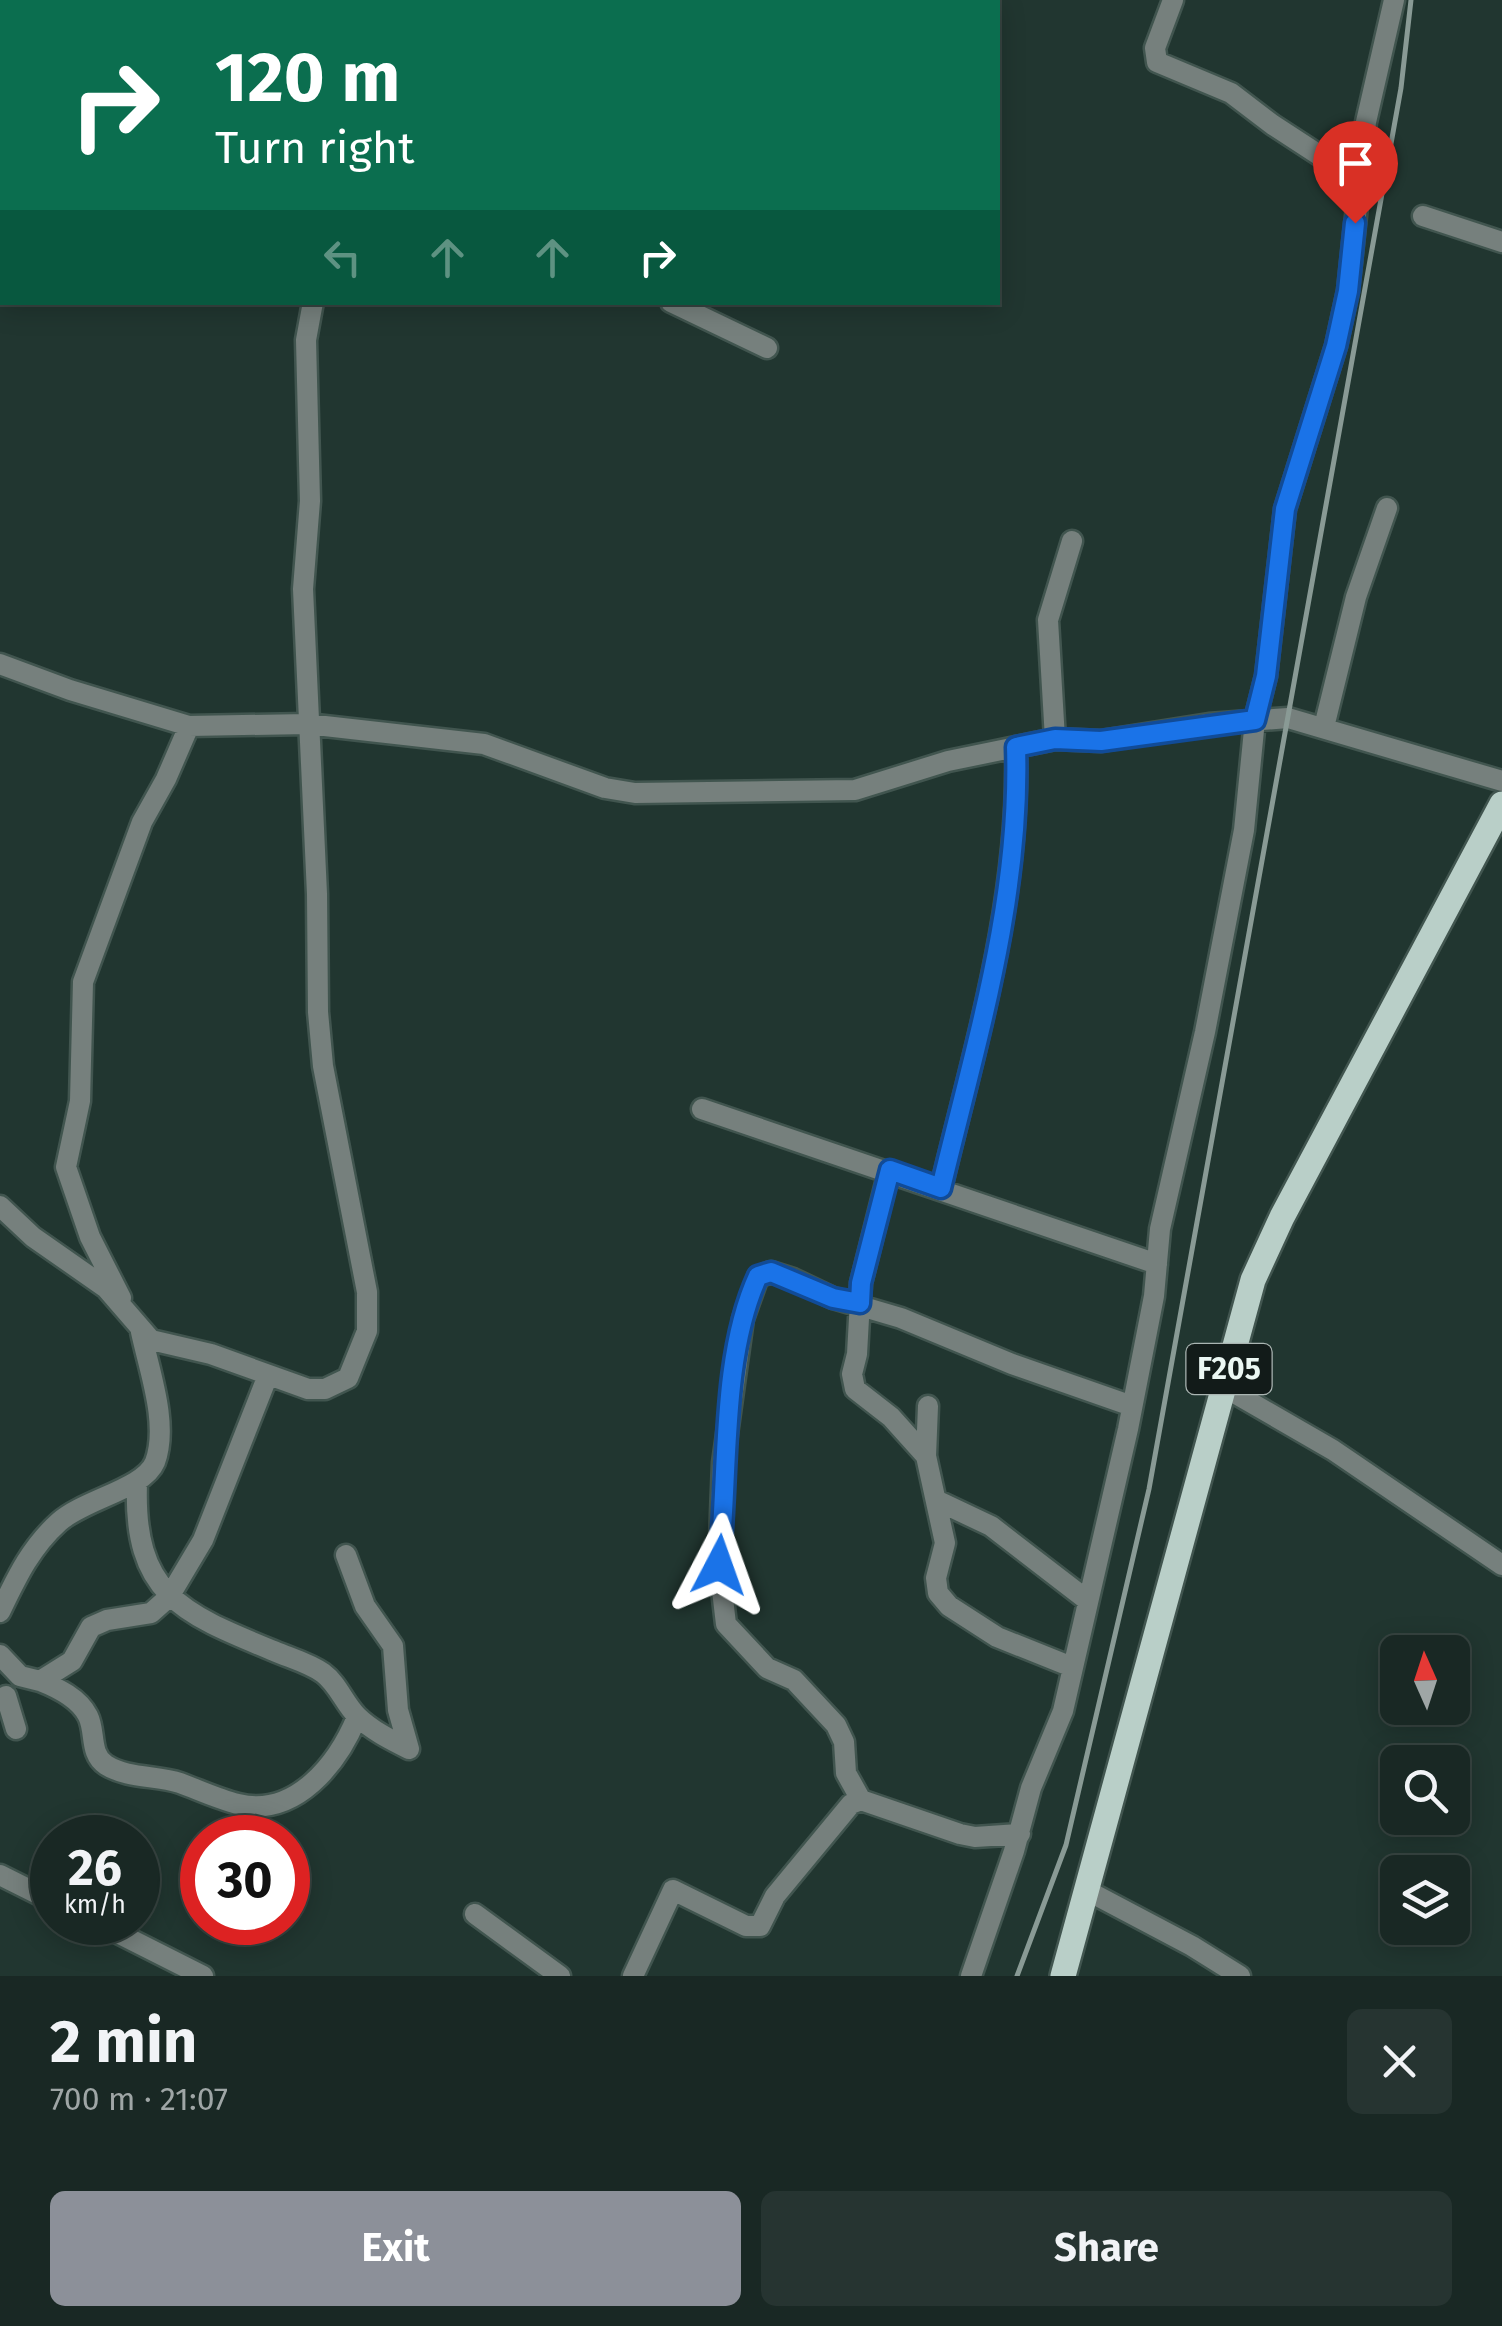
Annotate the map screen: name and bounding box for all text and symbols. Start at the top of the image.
text: 120 m [215,36,400,120]
icon: right [50,40,180,170]
text: Turn right [215,121,414,175]
pin [1313,121,1398,224]
icon: arrive [1328,136,1383,191]
icon: left [315,230,370,285]
icon: ahead [420,230,475,285]
icon: ahead [525,230,580,285]
icon: right [630,230,685,285]
road number: F205 [1186,1344,1272,1394]
position arrow [667,1513,771,1617]
north arrow [1380,1635,1470,1725]
map controls [1380,1635,1470,1945]
button: search [1380,1745,1470,1835]
speed limit sign: 30 [180,1815,310,1945]
text: 26 [68,1838,122,1898]
button: layers [1380,1855,1470,1945]
text: km/h [64,1890,126,1920]
text: 2 min [50,2006,197,2078]
button: close [1347,2009,1452,2114]
text: 700 m · 21:07 [50,2080,228,2118]
button: Exit [50,2191,741,2306]
button: Share [761,2191,1452,2306]

